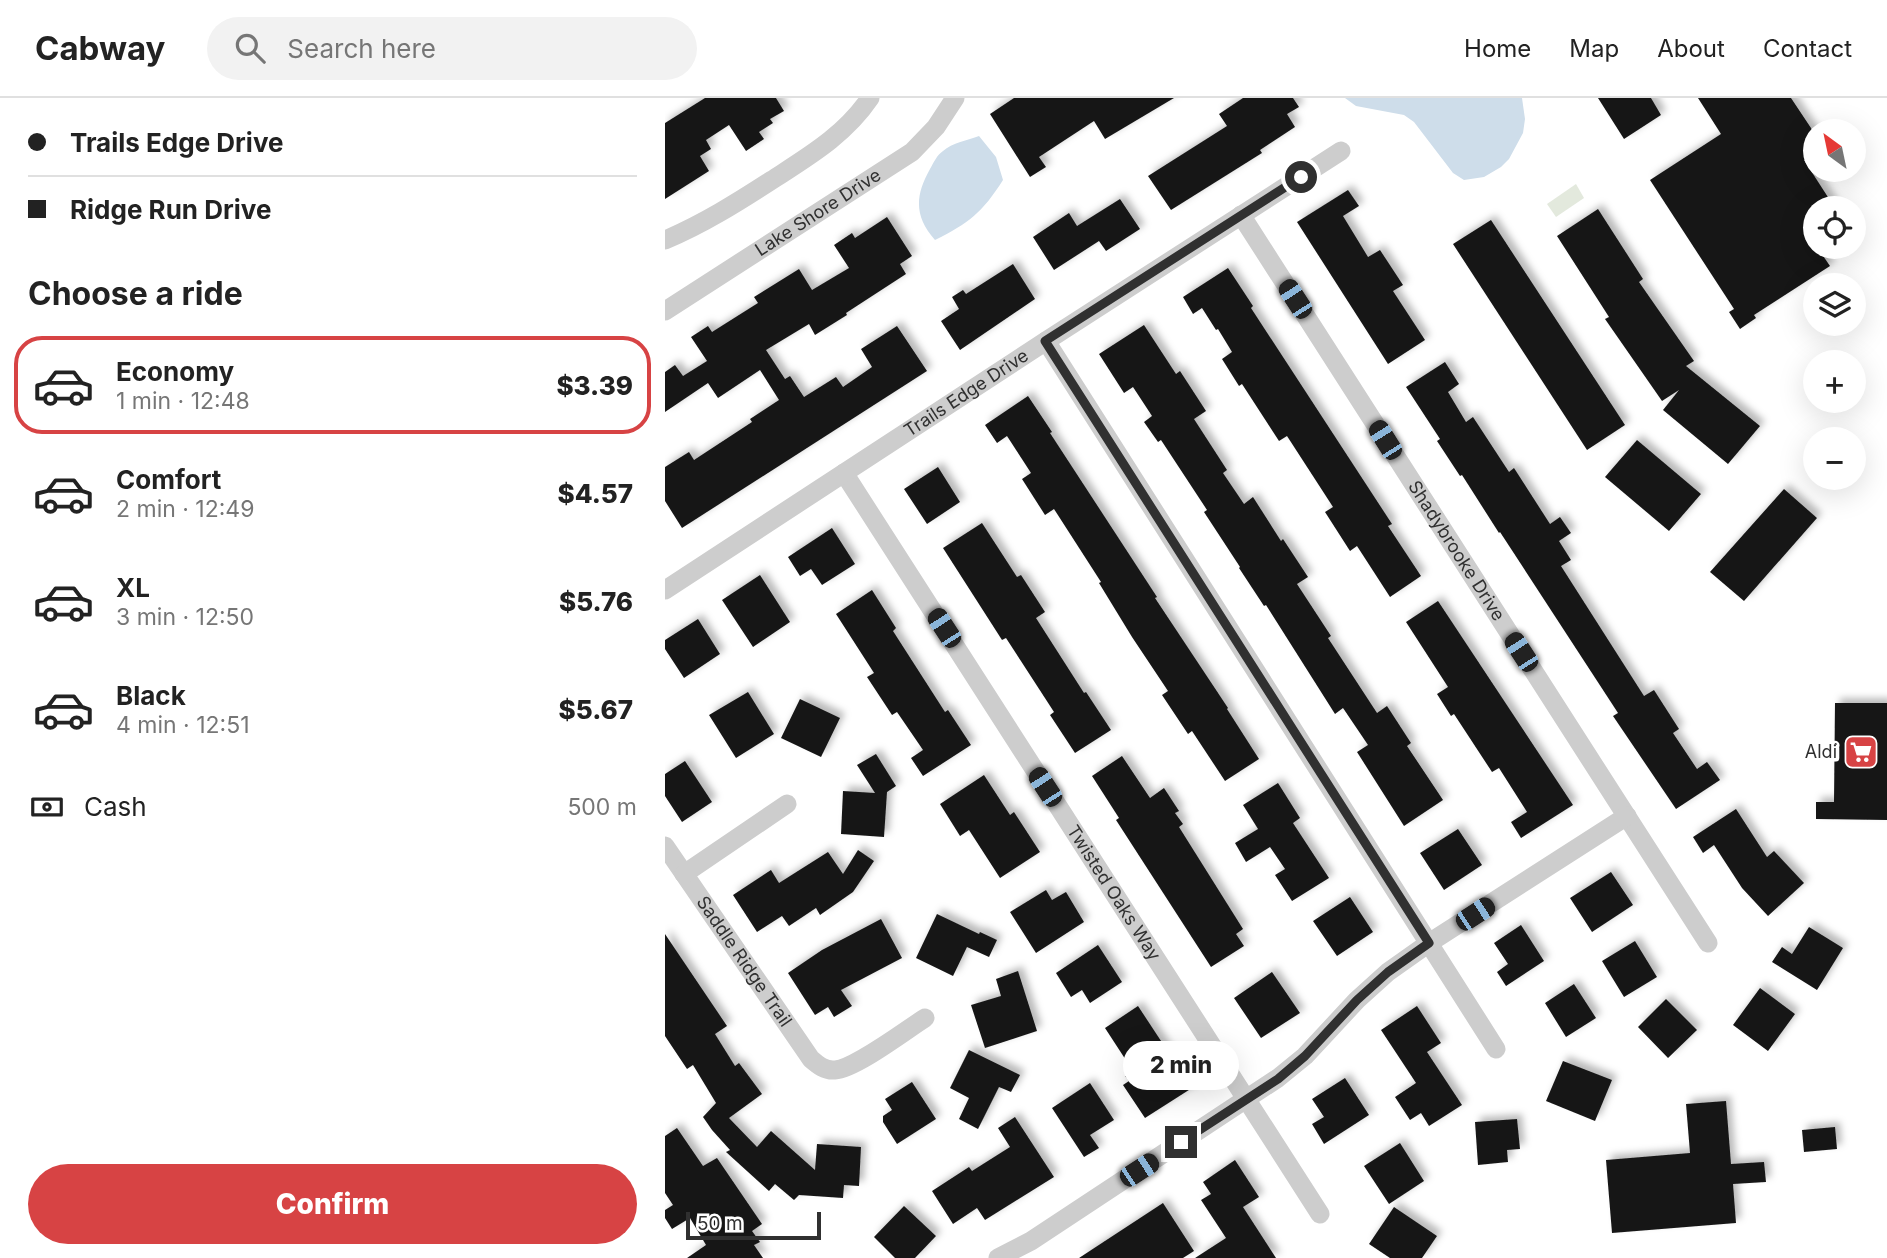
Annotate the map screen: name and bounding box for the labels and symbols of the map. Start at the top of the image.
north arrow [1803,119,1865,182]
route start [1285,161,1317,193]
street label: Lake Shore Drive [751,164,884,260]
car [1275,276,1316,322]
street label: Trails Edge Drive [900,344,1032,441]
car [1365,417,1406,463]
street label: Shadybrooke Drive [1404,477,1510,625]
car [924,605,965,651]
car [1501,629,1542,675]
supermarket icon: Aldi [1842,733,1880,771]
place label: Aldi [1805,741,1837,762]
car [1025,764,1066,810]
street label: Twisted Oaks Way [1063,821,1165,964]
street label: Saddle Ridge Trail [693,892,797,1030]
car [1452,894,1499,934]
callout: 2 min [1123,1040,1239,1090]
route end [1165,1126,1197,1158]
car [1116,1150,1163,1190]
scale bar [686,1209,821,1241]

